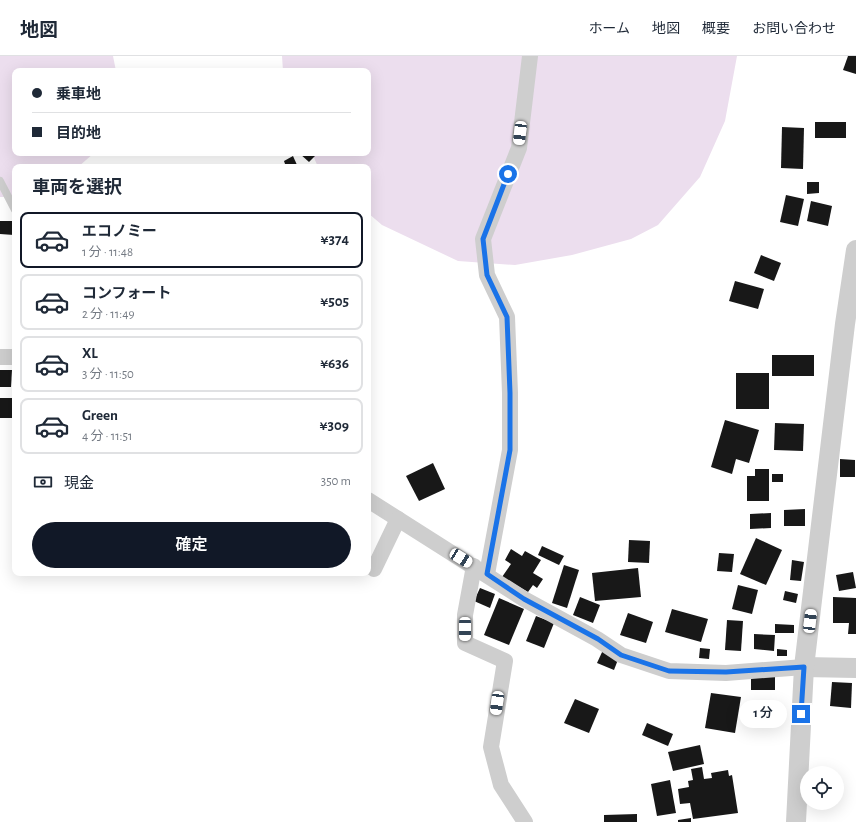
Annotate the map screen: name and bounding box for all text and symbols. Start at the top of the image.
text: 地図 [20,21,58,40]
text: ホーム [588,22,630,36]
text: 地図 [652,22,680,36]
text: 概要 [702,22,730,36]
text: お問い合わせ [752,22,836,36]
text: 乗車地 [56,87,101,102]
car [513,120,527,146]
text: 目的地 [56,126,101,141]
route start [499,165,517,183]
text: 車両を選択 [32,179,122,197]
icon: car [34,222,70,258]
text: エコノミー [82,224,157,239]
text: ¥374 [321,232,349,247]
text: 1 分 · 11:48 [82,246,133,259]
icon: car [34,284,70,320]
text: コンフォート [82,286,172,301]
text: ¥505 [320,294,349,309]
text: 2 分 · 11:49 [82,308,135,321]
icon: car [34,346,70,382]
text: XL [82,346,98,361]
text: ¥636 [320,356,349,371]
text: 3 分 · 11:50 [82,368,134,381]
icon: car [34,408,70,444]
text: Green [82,408,118,423]
text: ¥309 [320,418,349,433]
text: 4 分 · 11:51 [82,430,133,443]
icon: cash [32,471,54,493]
text: 350 m [321,475,351,488]
text: 現金 [64,476,94,491]
button: 確定 [32,522,351,568]
car [448,547,474,569]
car [803,608,817,634]
car [459,617,471,641]
car [489,690,505,716]
callout: 1 分 [739,700,787,728]
route end [792,705,810,723]
text: 1 分 [753,707,773,720]
map controls [800,766,844,810]
button: locate [800,766,844,810]

